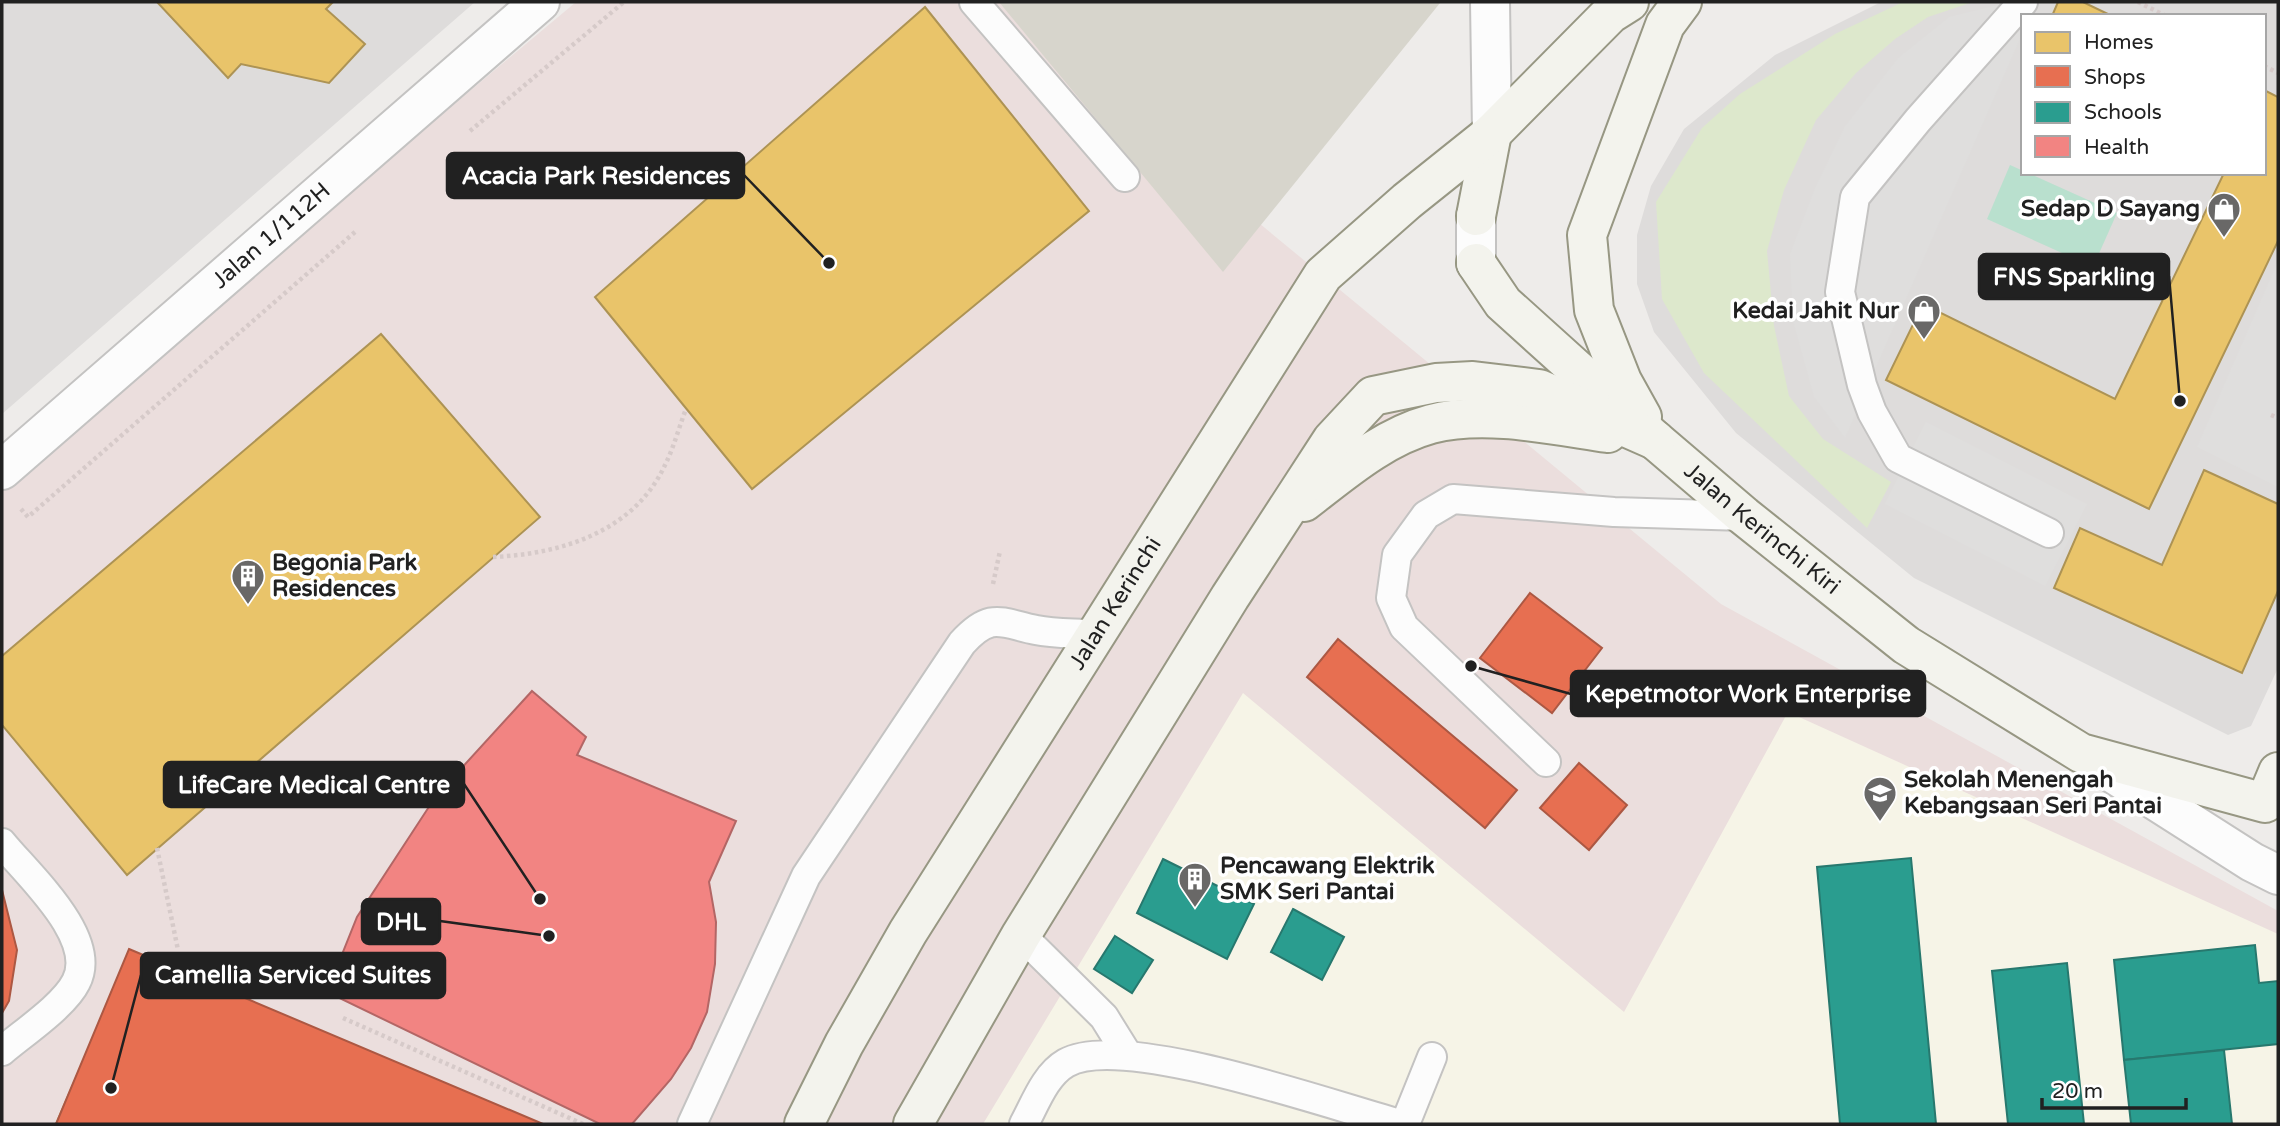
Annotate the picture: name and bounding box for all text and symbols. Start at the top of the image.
legend [2021,14,2266,175]
text: Homes [2084,30,2154,55]
text: Shops [2084,65,2146,90]
text: Schools [2084,100,2162,125]
text: Health [2084,135,2149,160]
callout: Acacia Park Residences [447,153,744,198]
text: Acacia Park Residences [461,162,731,191]
street label: Jalan 1/112H [206,177,336,295]
shop icon: Sedap D Sayang [2205,190,2243,239]
place label: Sedap D Sayang [2021,195,2200,223]
callout: FNS Sparkling [1979,254,2169,299]
text: FNS Sparkling [1993,263,2155,292]
shop icon: Kedai Jahit Nur [1905,292,1943,341]
place label: Kedai Jahit Nur [1732,297,1900,325]
street label: Jalan Kerinchi Kiri [1678,457,1845,601]
street label: Jalan Kerinchi [1063,532,1168,675]
place label: Begonia Park Residences [272,549,418,603]
building icon: Begonia Park Residences [229,557,267,606]
callout: Kepetmotor Work Enterprise [1571,671,1925,716]
text: Kepetmotor Work Enterprise [1585,680,1911,709]
callout: LifeCare Medical Centre [164,762,464,807]
place label: Sekolah Menengah Kebangsaan Seri Pantai [1904,766,2162,820]
text: LifeCare Medical Centre [178,771,451,800]
school or university icon: Sekolah Menengah Kebangsaan Seri Pantai [1861,774,1899,823]
place label: Pencawang Elektrik SMK Seri Pantai [1220,852,1435,906]
building icon: Pencawang Elektrik SMK Seri Pantai [1176,860,1214,909]
callout: DHL [362,899,440,944]
text: DHL [376,908,426,937]
callout: Camellia Serviced Suites [141,953,445,998]
text: Camellia Serviced Suites [155,961,431,990]
scale bar [2042,1066,2186,1110]
text: 20 m [2052,1079,2103,1104]

